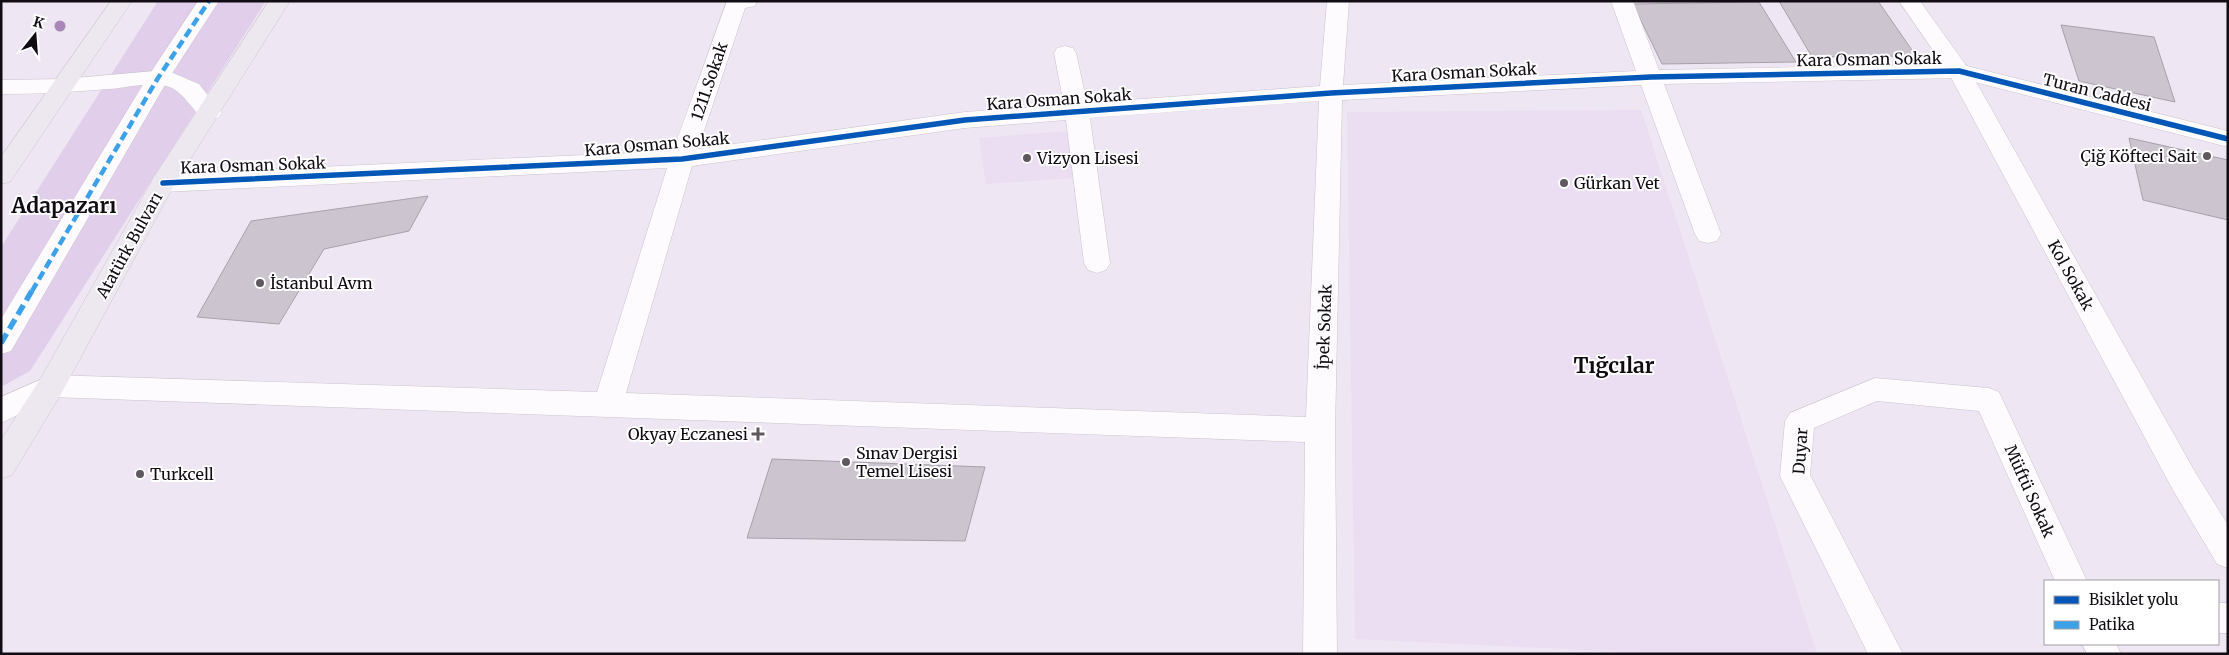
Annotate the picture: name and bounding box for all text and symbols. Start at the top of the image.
north arrow [10,10,60,60]
text: K [31,12,47,33]
street label: 1211.Sokak [686,38,732,123]
street label: Kara Osman Sokak [1796,48,1943,70]
street label: Kara Osman Sokak [1391,58,1538,86]
street label: Turan Caddesi [2041,69,2153,115]
street label: Kara Osman Sokak [986,84,1133,114]
street label: Kara Osman Sokak [584,128,731,160]
place label: Çiğ Köfteci Sait [2080,146,2198,166]
place label: Vizyon Lisesi [1036,148,1139,168]
marker: Çiğ Köfteci Sait [2201,150,2213,162]
street label: Kara Osman Sokak [180,152,327,178]
marker: Vizyon Lisesi [1021,152,1033,164]
place label: Gürkan Vet [1574,173,1661,193]
marker: Gürkan Vet [1558,177,1570,189]
street label: Atatürk Bulvarı [91,188,166,302]
district label: Adapazarı [10,192,117,219]
street label: Kol Sokak [2044,237,2099,314]
place label: İstanbul Avm [270,273,373,293]
marker: İstanbul Avm [254,277,266,289]
street label: İpek Sokak [1313,283,1336,370]
district label: Tığcılar [1574,352,1655,379]
place label: Okyay Eczanesi [628,424,748,444]
street label: Duyar [1788,427,1812,475]
marker: Okyay Eczanesi [752,428,764,440]
street label: Müftü Sokak [2001,442,2060,541]
place label: Sınav Dergisi Temel Lisesi [856,443,958,481]
marker: Sınav Dergisi Temel Lisesi [840,456,852,468]
place label: Turkcell [150,464,214,484]
marker: Turkcell [134,468,146,480]
legend [2044,580,2219,645]
text: Bisiklet yolu [2089,590,2179,609]
text: Patika [2089,615,2135,634]

